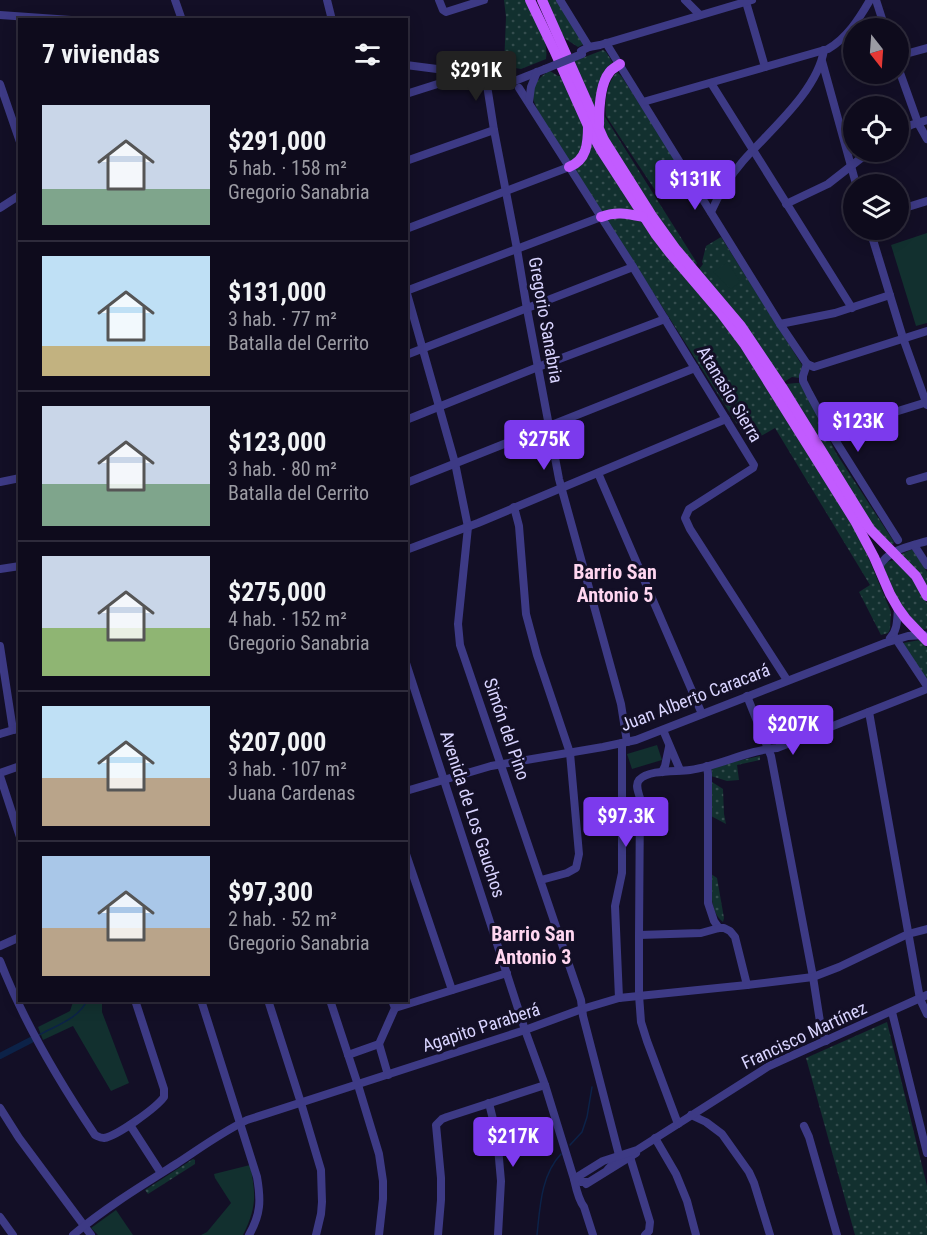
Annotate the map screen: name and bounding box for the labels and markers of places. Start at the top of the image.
pin: $291K [434,51,518,102]
pin: $131K [653,160,737,211]
pin: $123K [816,402,900,453]
pin: $275K [502,420,586,471]
pin: $207K [751,705,835,756]
pin: $97.3K [577,797,675,848]
pin: $217K [471,1117,555,1168]

